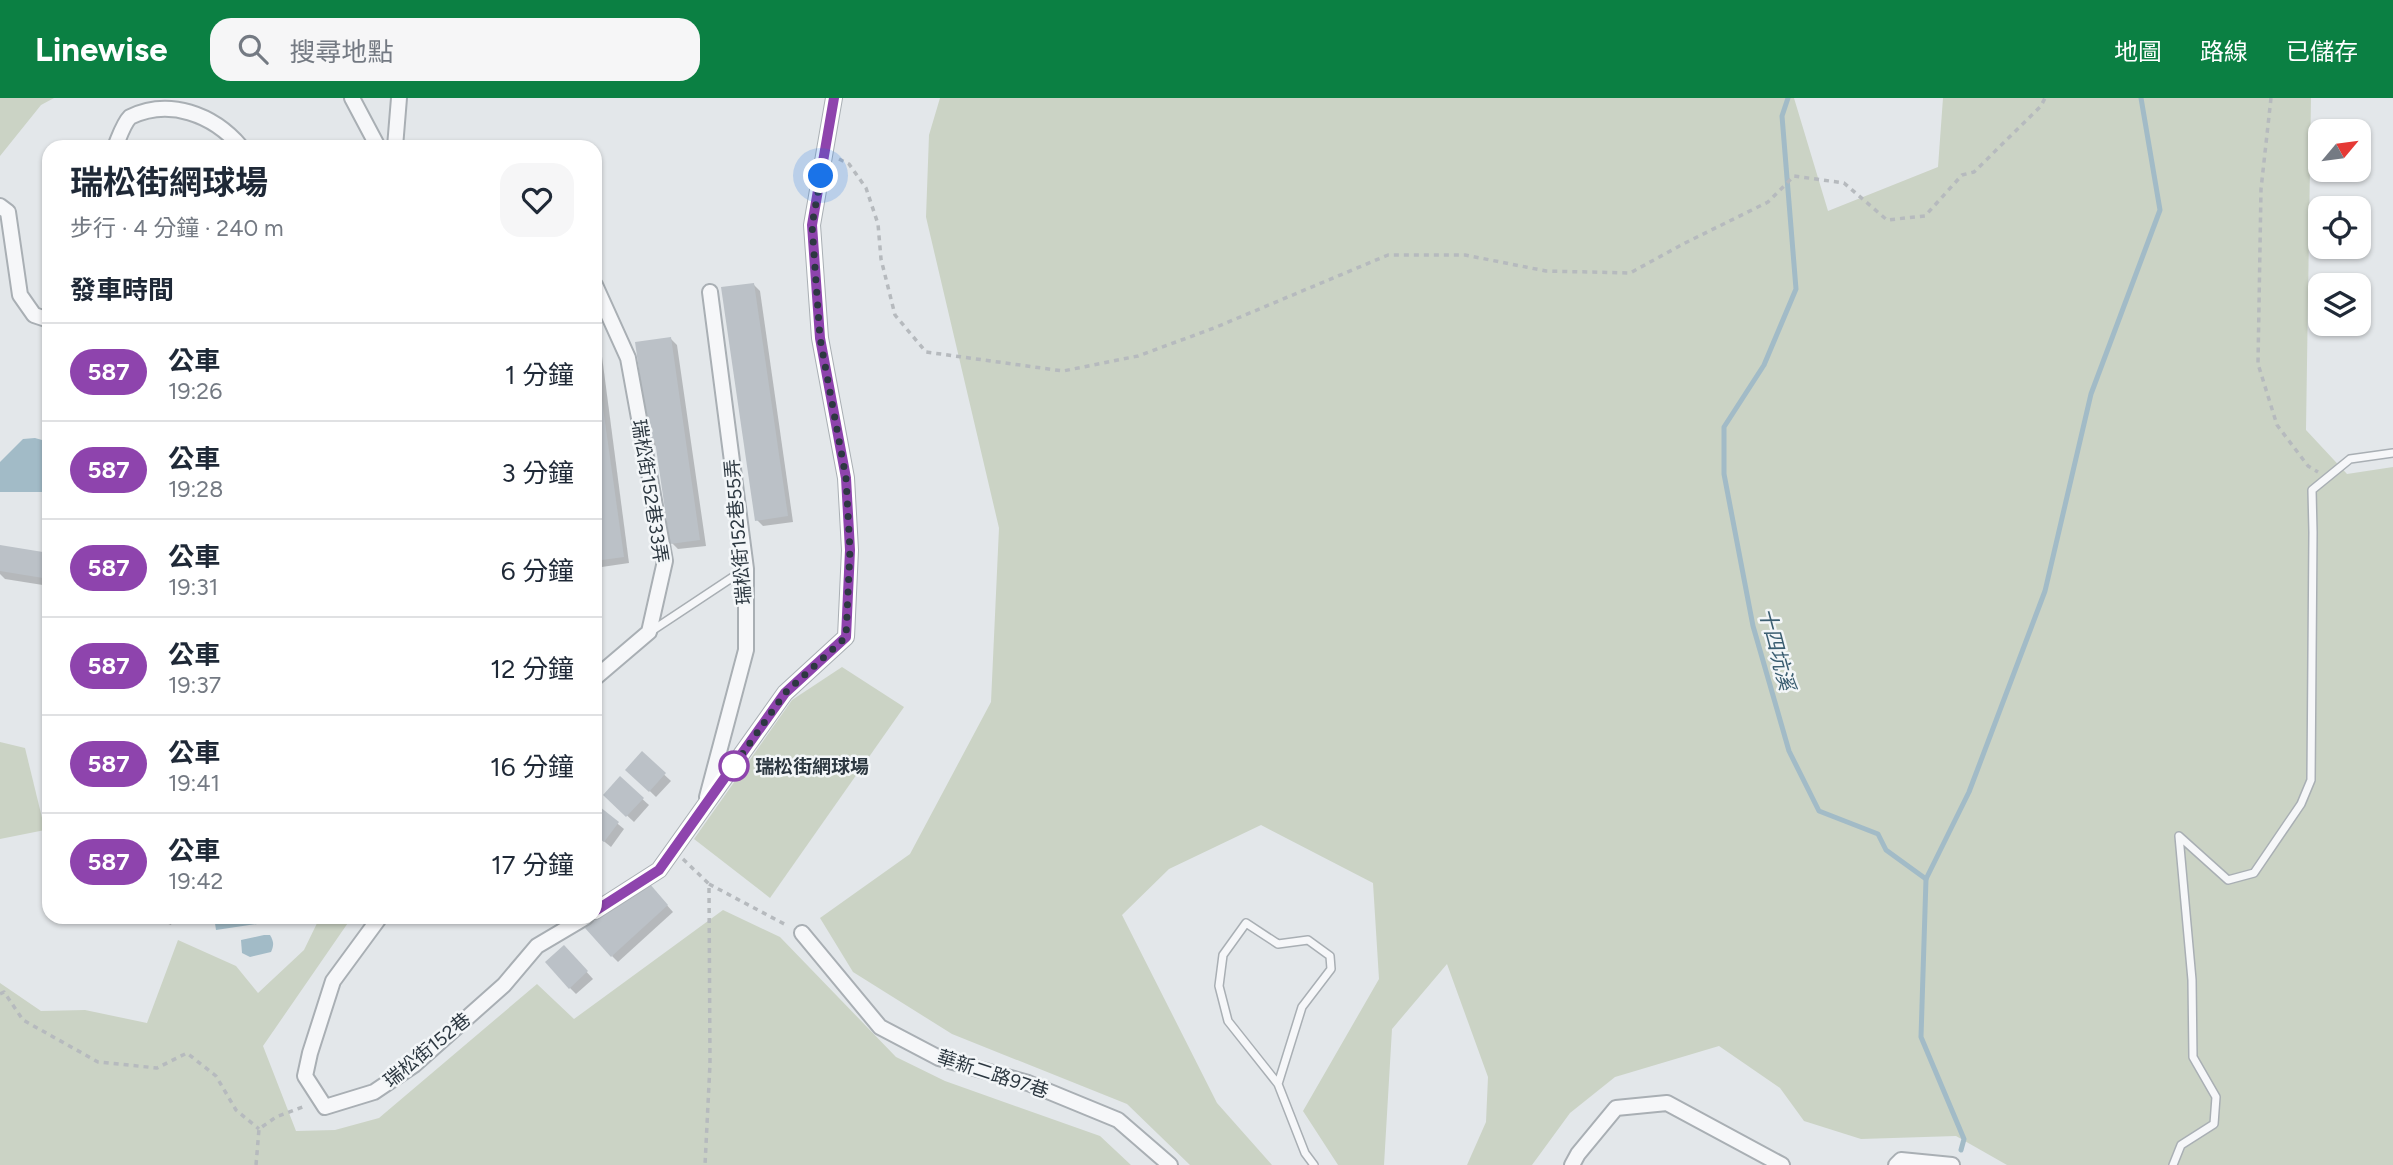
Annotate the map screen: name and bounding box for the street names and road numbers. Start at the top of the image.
street label: 瑞松街152巷33弄 [627,418,673,564]
street label: 瑞松街152巷55弄 [720,458,756,606]
street label: 瑞松街152巷 [379,1008,475,1092]
street label: 華新二路97巷 [934,1045,1052,1103]

